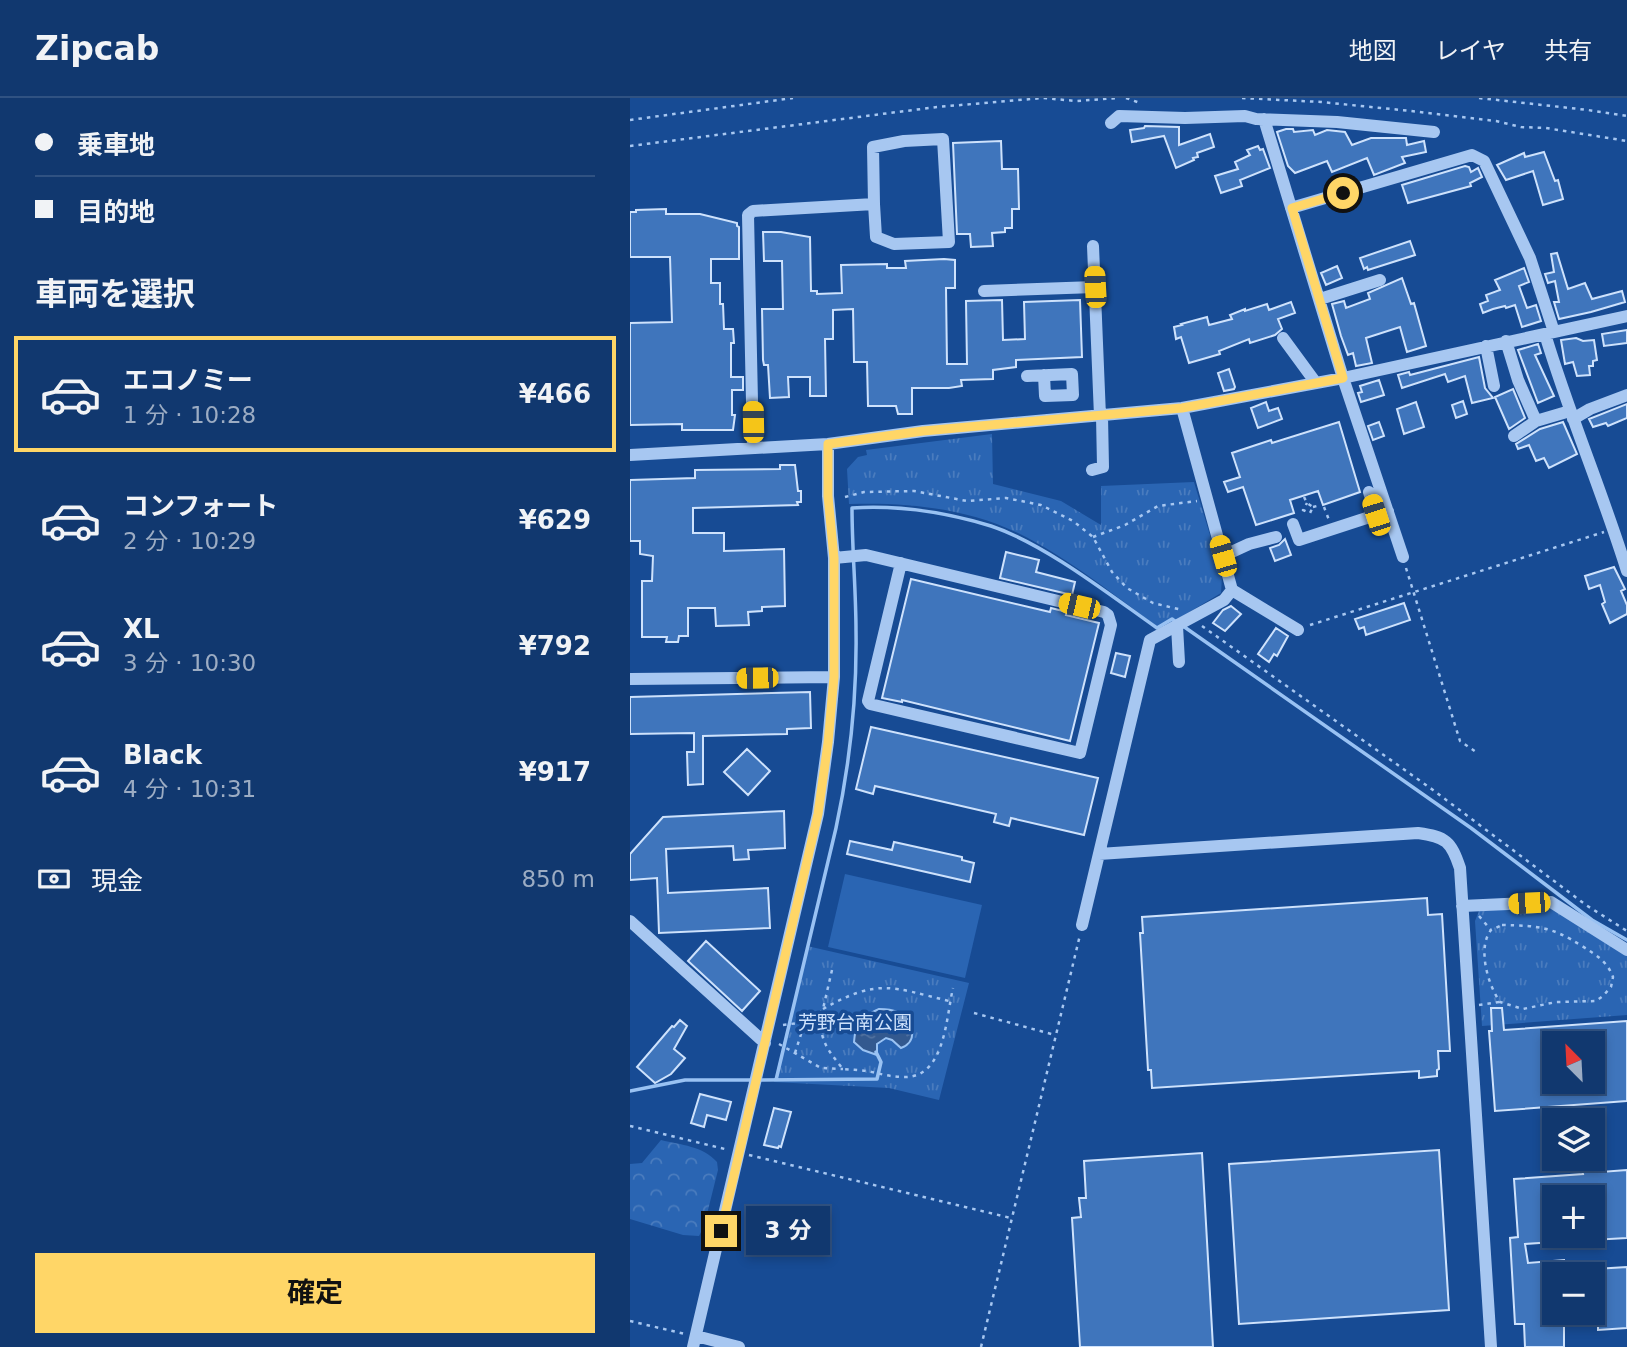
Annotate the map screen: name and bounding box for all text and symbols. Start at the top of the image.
text: Zipcab [35,29,159,68]
text: 地図 [1349,37,1397,65]
text: レイヤ [1435,37,1506,65]
text: 共有 [1544,37,1592,65]
text: 乗車地 [77,130,155,160]
route start [1327,177,1359,209]
text: 目的地 [77,197,155,227]
car [1084,265,1107,309]
text: 車両を選択 [35,275,195,313]
icon: car [39,363,102,426]
text: エコノミー [123,365,253,395]
text: ¥466 [519,379,591,409]
car [743,401,764,443]
text: 1 分 · 10:28 [123,402,256,428]
icon: car [39,489,102,552]
text: コンフォート [123,491,278,521]
car [1360,492,1393,538]
text: ¥629 [519,505,591,535]
text: 2 分 · 10:29 [123,528,256,554]
car [1208,533,1239,579]
car [1057,591,1102,621]
text: XL [123,614,160,644]
icon: car [39,615,102,678]
text: ¥792 [519,631,591,661]
text: 3 分 · 10:30 [123,650,256,676]
car [736,667,779,689]
text: Black [123,740,202,770]
icon: car [39,741,102,804]
text: ¥917 [519,757,591,787]
text: 4 分 · 10:31 [123,776,256,802]
icon: cash [35,860,73,898]
text: 現金 [91,866,143,896]
text: 850 m [521,866,595,892]
car [1508,891,1551,915]
park label: 芳野台南公園 [798,1011,912,1033]
north arrow [1542,1031,1605,1094]
map controls [1542,1031,1605,1325]
button: layers [1542,1108,1605,1171]
button: + [1542,1185,1605,1248]
callout: 3 分 [746,1206,830,1256]
route end [705,1215,737,1247]
text: 3 分 [764,1217,812,1243]
button: 確定 [35,1253,595,1333]
button: − [1542,1262,1605,1325]

